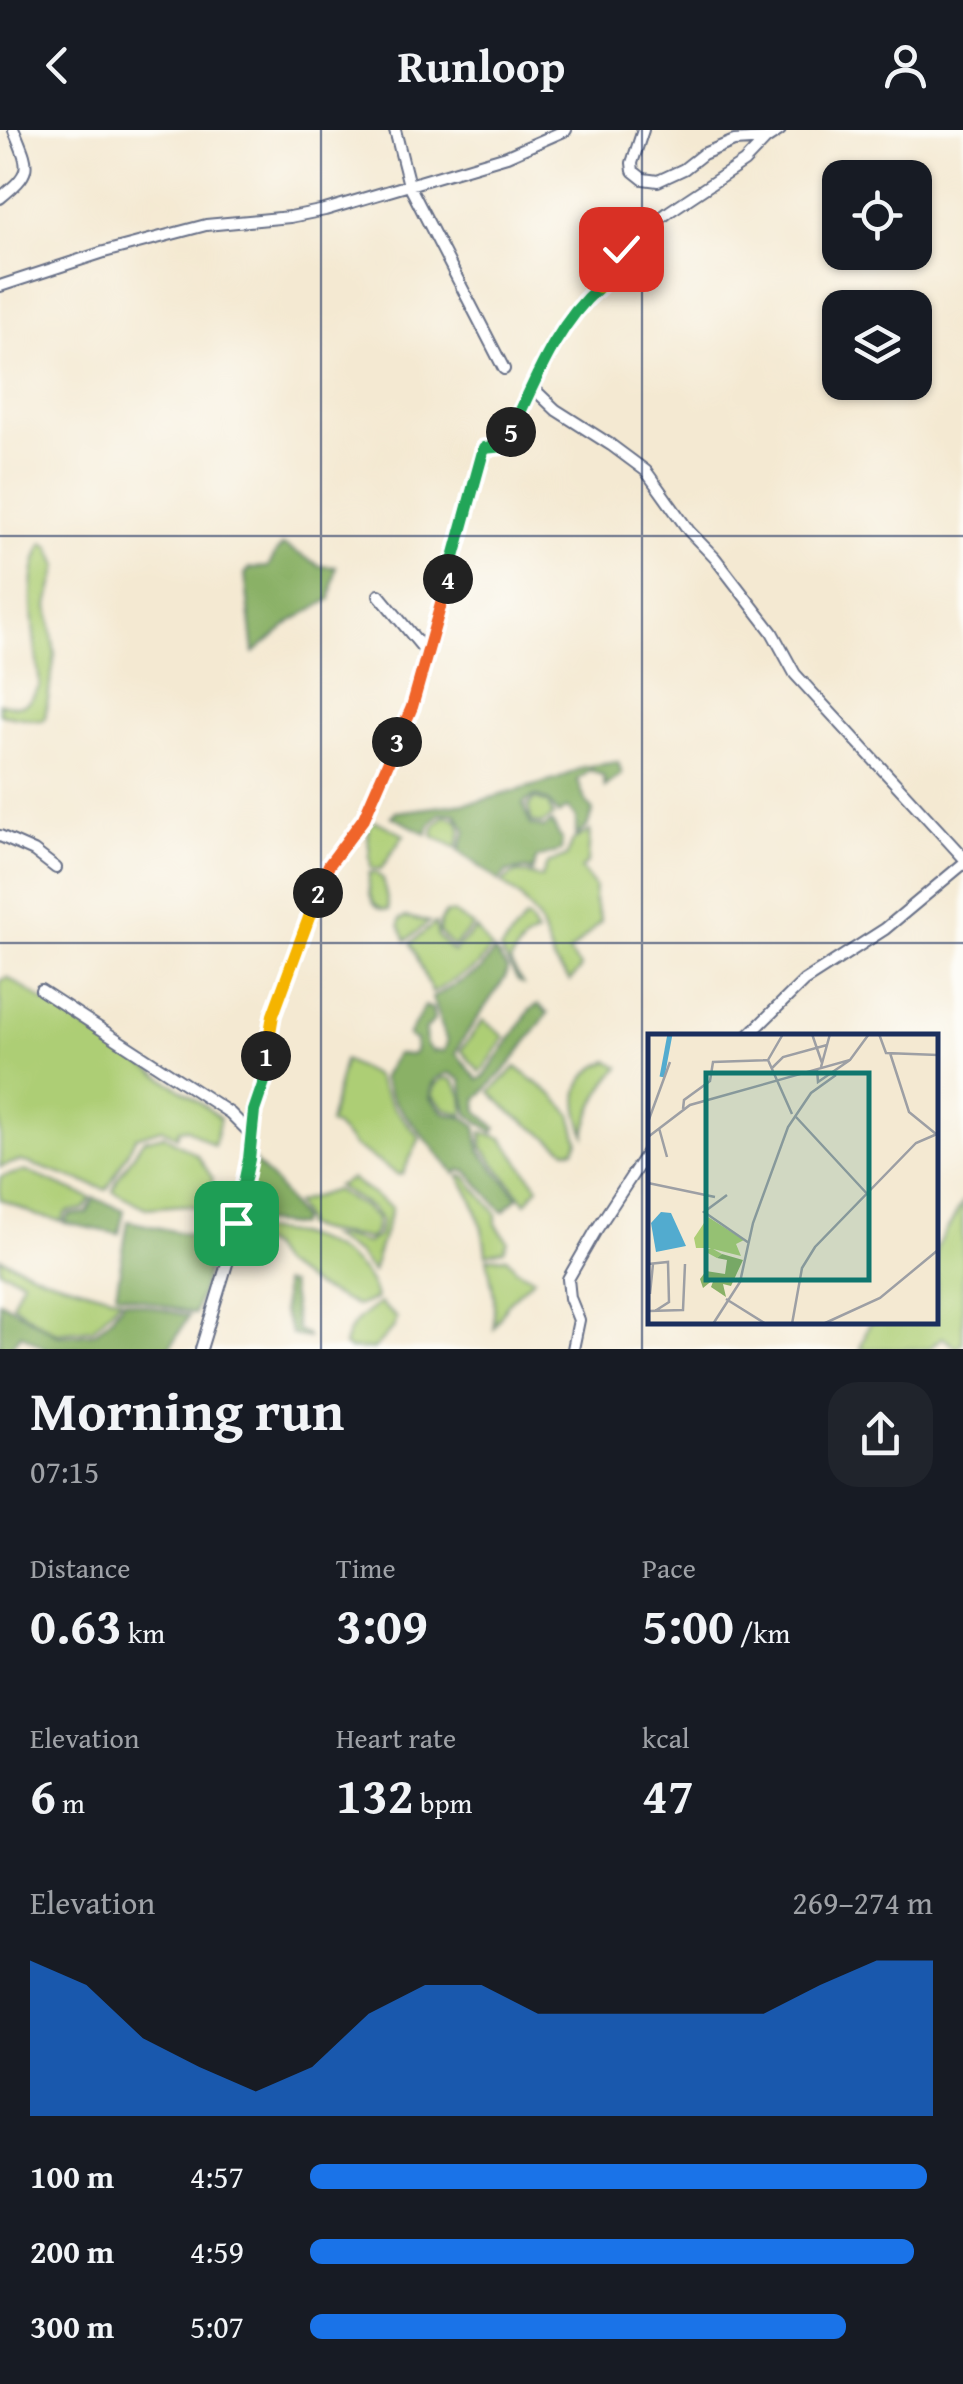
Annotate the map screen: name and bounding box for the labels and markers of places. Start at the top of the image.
pin [579,207,664,292]
pin: 5 [486,407,536,457]
pin: 4 [423,554,473,604]
pin: 3 [372,717,422,767]
pin: 2 [293,868,343,918]
pin: 1 [241,1031,291,1081]
pin [194,1181,279,1266]

